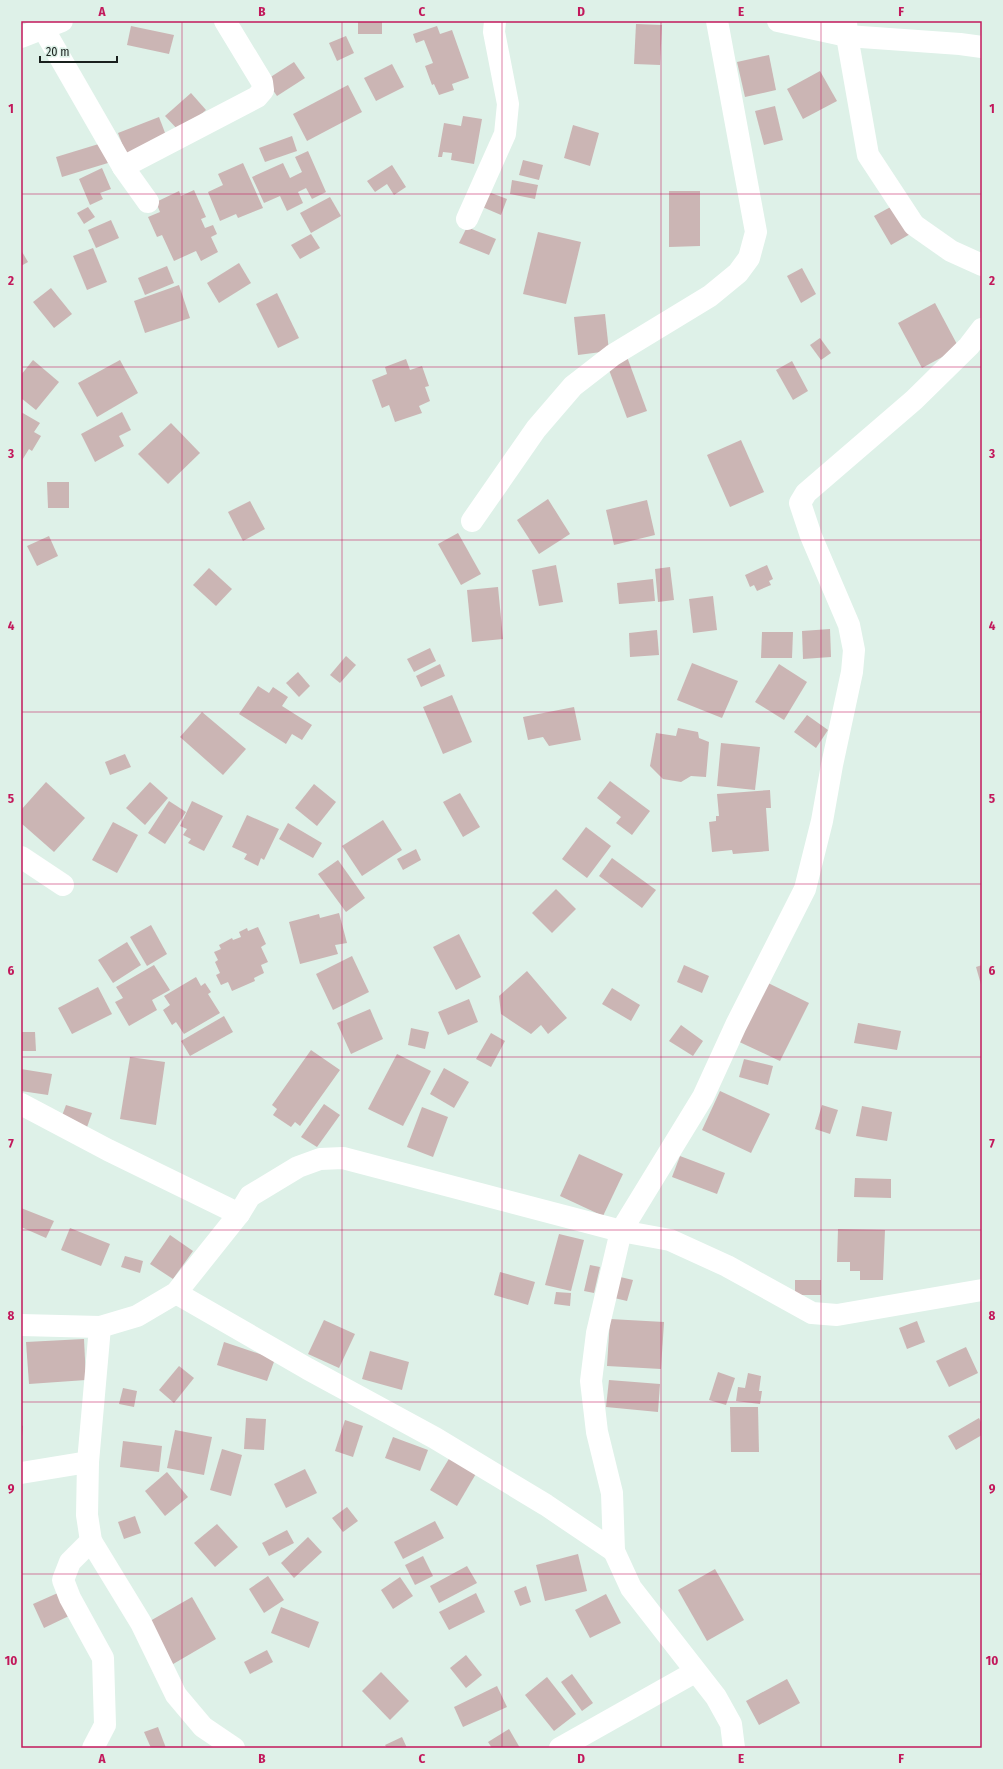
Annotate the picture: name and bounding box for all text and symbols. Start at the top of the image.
text: A [97,4,106,19]
text: B [258,4,266,19]
text: C [419,4,426,19]
text: D [577,4,585,19]
text: E [738,4,744,19]
text: F [898,4,904,19]
scale bar [40,38,117,64]
text: 20 m [46,45,70,59]
text: 1 [8,101,14,116]
text: 1 [989,101,995,116]
text: 2 [7,273,14,288]
text: 2 [988,273,995,288]
text: 3 [7,446,14,461]
text: 3 [988,446,995,461]
text: 4 [8,618,15,633]
text: 4 [989,618,996,633]
text: 5 [8,791,14,806]
text: 5 [989,791,995,806]
text: 6 [8,963,15,978]
text: 6 [989,963,996,978]
text: 7 [8,1136,14,1151]
text: 7 [989,1136,995,1151]
text: 8 [8,1308,15,1323]
text: 8 [989,1308,996,1323]
text: 9 [8,1481,15,1496]
text: 9 [989,1481,996,1496]
text: 10 [5,1653,17,1668]
text: 10 [986,1653,998,1668]
text: A [97,1751,106,1766]
text: B [258,1751,266,1766]
text: C [419,1751,426,1766]
text: D [577,1751,585,1766]
text: E [738,1751,744,1766]
text: F [898,1751,904,1766]

